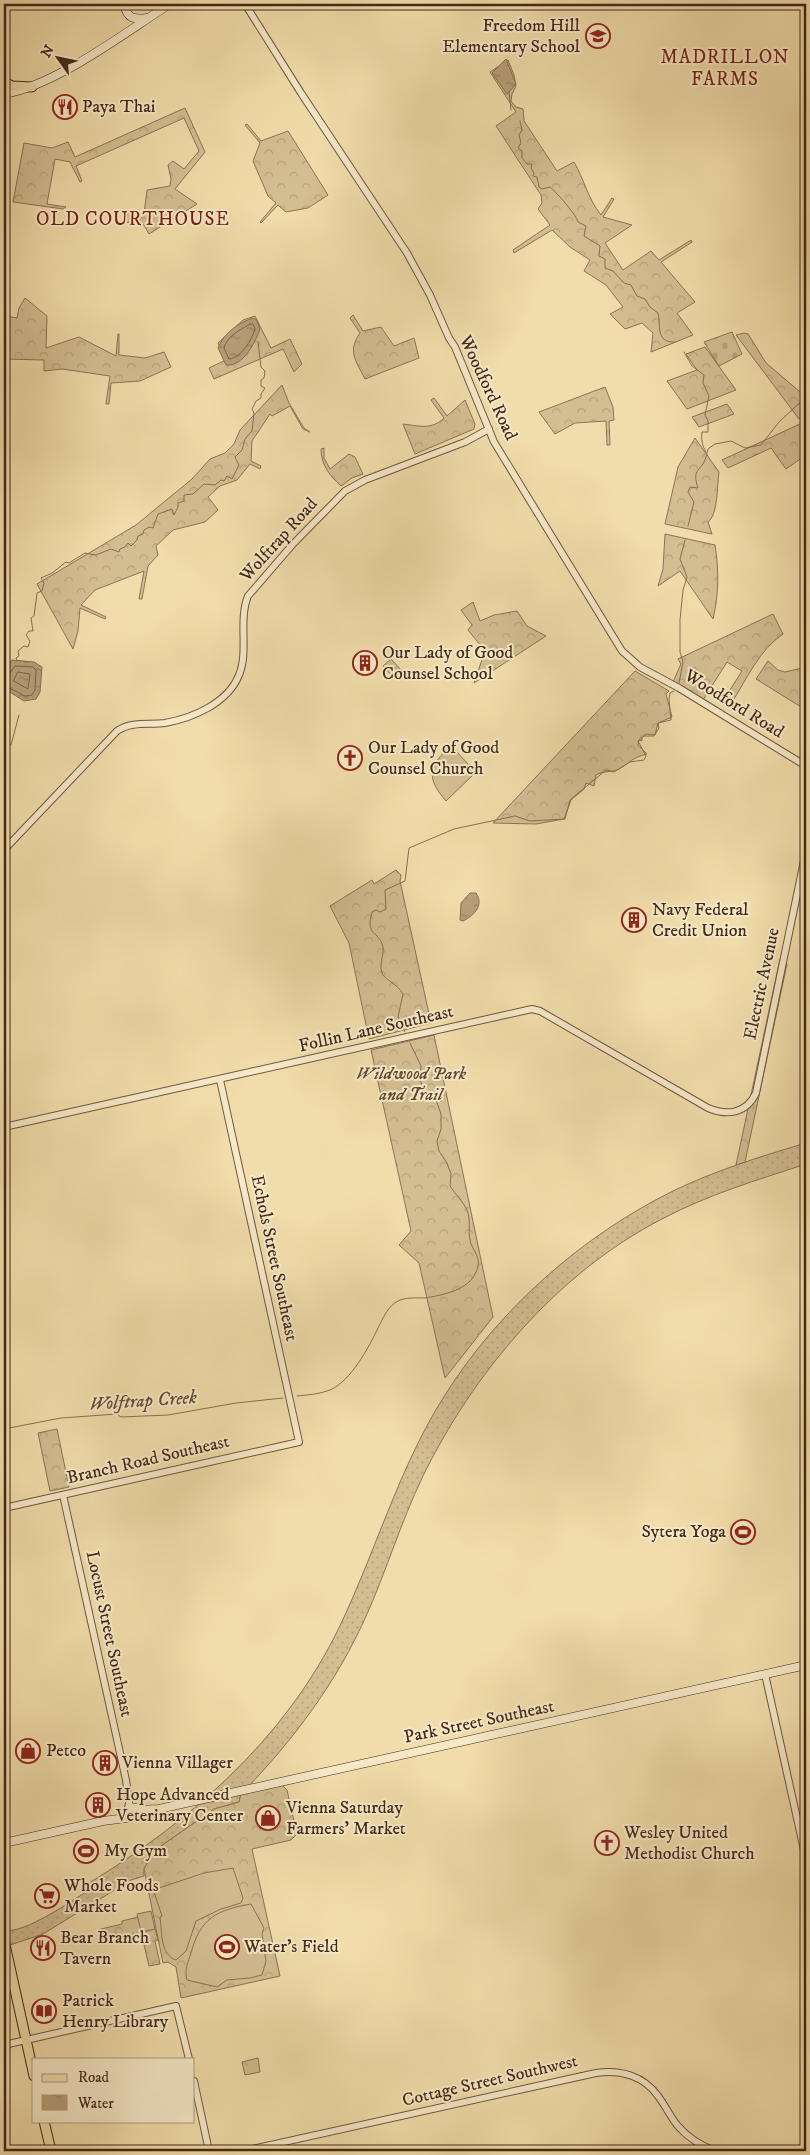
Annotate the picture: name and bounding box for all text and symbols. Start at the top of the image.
place label: Freedom Hill Elementary School [442,15,581,58]
school or university icon: Freedom Hill Elementary School [585,23,611,49]
north arrow [32,32,82,82]
text: N [37,41,59,61]
district label: MADRILLON FARMS [660,46,790,91]
restaurant icon: Paya Thai [52,94,78,120]
place label: Paya Thai [82,96,155,118]
district label: OLD COURTHOUSE [36,208,230,231]
street label: Woodford Road [454,331,522,444]
street label: Wolftrap Road [235,493,323,587]
place label: Our Lady of Good Counsel School [382,642,513,685]
building icon: Our Lady of Good Counsel School [352,650,378,676]
street label: Woodford Road [679,664,788,743]
place label: Our Lady of Good Counsel Church [368,737,499,780]
church icon: Our Lady of Good Counsel Church [337,745,363,771]
place label: Navy Federal Credit Union [652,899,749,942]
building icon: Navy Federal Credit Union [621,907,647,933]
street label: Electric Avenue [739,926,785,1042]
street label: Follin Lane Southeast [297,1000,456,1057]
park label: Wildwood Park and Trail [356,1063,467,1106]
street label: Echols Street Southeast [246,1173,302,1343]
water label: Wolftrap Creek [88,1386,198,1417]
street label: Branch Road Southeast [65,1431,232,1489]
sports icon: Sytera Yoga [730,1519,756,1545]
place label: Sytera Yoga [641,1521,726,1543]
street label: Locust Street Southeast [81,1549,137,1719]
street label: Park Street Southeast [402,1695,556,1749]
shop icon: Petco [15,1738,41,1764]
place label: Petco [46,1740,86,1762]
building icon: Vienna Villager [92,1750,118,1776]
place label: Vienna Villager [121,1752,233,1774]
place label: Hope Advanced Veterinary Center [115,1784,244,1827]
building icon: Hope Advanced Veterinary Center [85,1792,111,1818]
place label: Vienna Saturday Farmers' Market [285,1797,406,1840]
shop icon: Vienna Saturday Farmers' Market [255,1805,281,1831]
place label: Wesley United Methodist Church [623,1822,755,1865]
church icon: Wesley United Methodist Church [594,1830,620,1856]
sports icon: My Gym [73,1838,99,1864]
place label: My Gym [104,1840,167,1862]
place label: Whole Foods Market [63,1875,159,1918]
supermarket icon: Whole Foods Market [34,1883,60,1909]
place label: Bear Branch Tavern [60,1927,150,1970]
sports icon: Water's Field [214,1934,240,1960]
restaurant icon: Bear Branch Tavern [30,1935,56,1961]
place label: Water's Field [243,1936,339,1958]
place label: Patrick Henry Library [62,1990,169,2033]
library icon: Patrick Henry Library [31,1998,57,2024]
street label: Cottage Street Southwest [400,2050,580,2112]
legend [32,2058,195,2122]
text: Road [78,2068,110,2087]
text: Water [77,2094,114,2113]

